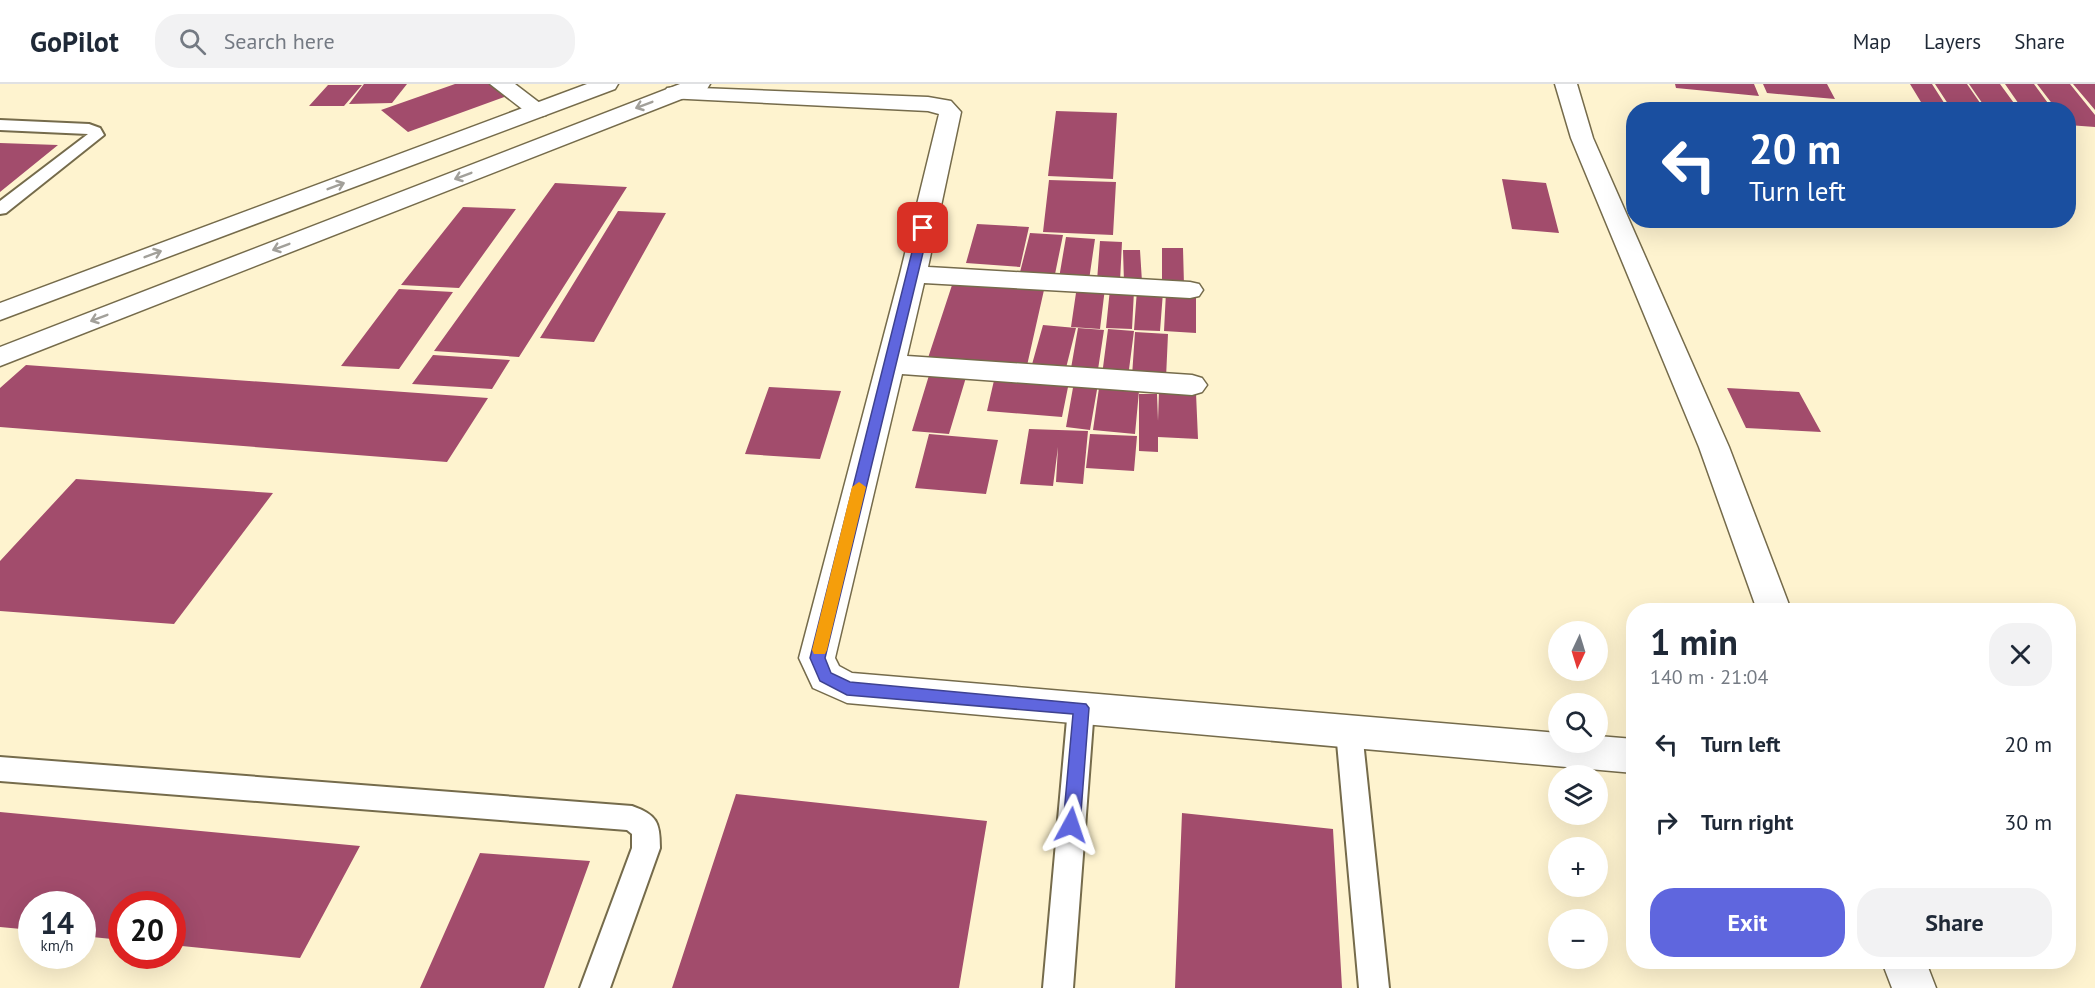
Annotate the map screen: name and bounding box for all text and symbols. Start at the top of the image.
search box [155,14,575,68]
text: GoPilot [30,23,119,60]
icon: search [176,25,209,58]
text: Search here [224,27,335,55]
text: Map [1853,28,1891,55]
text: Layers [1924,28,1981,55]
text: Share [2014,28,2065,55]
one-way arrow [635,100,654,111]
text: 20 m [1749,121,1841,176]
icon: left [1650,126,1728,204]
one-way arrow [454,171,472,182]
text: Turn left [1749,174,1846,208]
one-way arrow [326,180,344,191]
pin [897,202,948,253]
icon: arrive [906,211,939,244]
one-way arrow [272,242,291,253]
one-way arrow [143,248,162,259]
one-way arrow [90,313,109,324]
text: 1 min [1650,618,1738,665]
north arrow [1548,621,1608,681]
map controls [1548,621,1608,969]
button: close [1989,623,2052,686]
text: 140 m · 21:04 [1650,664,1768,690]
button: search [1548,693,1608,753]
icon: left [1650,728,1683,761]
text: Turn left [1701,730,1781,758]
text: 20 m [2004,730,2052,758]
button: layers [1548,765,1608,825]
position arrow [1039,793,1103,857]
icon: right [1650,806,1683,839]
text: Turn right [1701,808,1793,836]
text: 30 m [2004,808,2052,836]
button: + [1548,837,1608,897]
button: Exit [1650,888,1845,957]
button: Share [1857,888,2052,957]
speed limit sign: 20 [108,891,186,969]
text: 14 [40,903,74,942]
button: − [1548,909,1608,969]
text: km/h [41,936,73,955]

